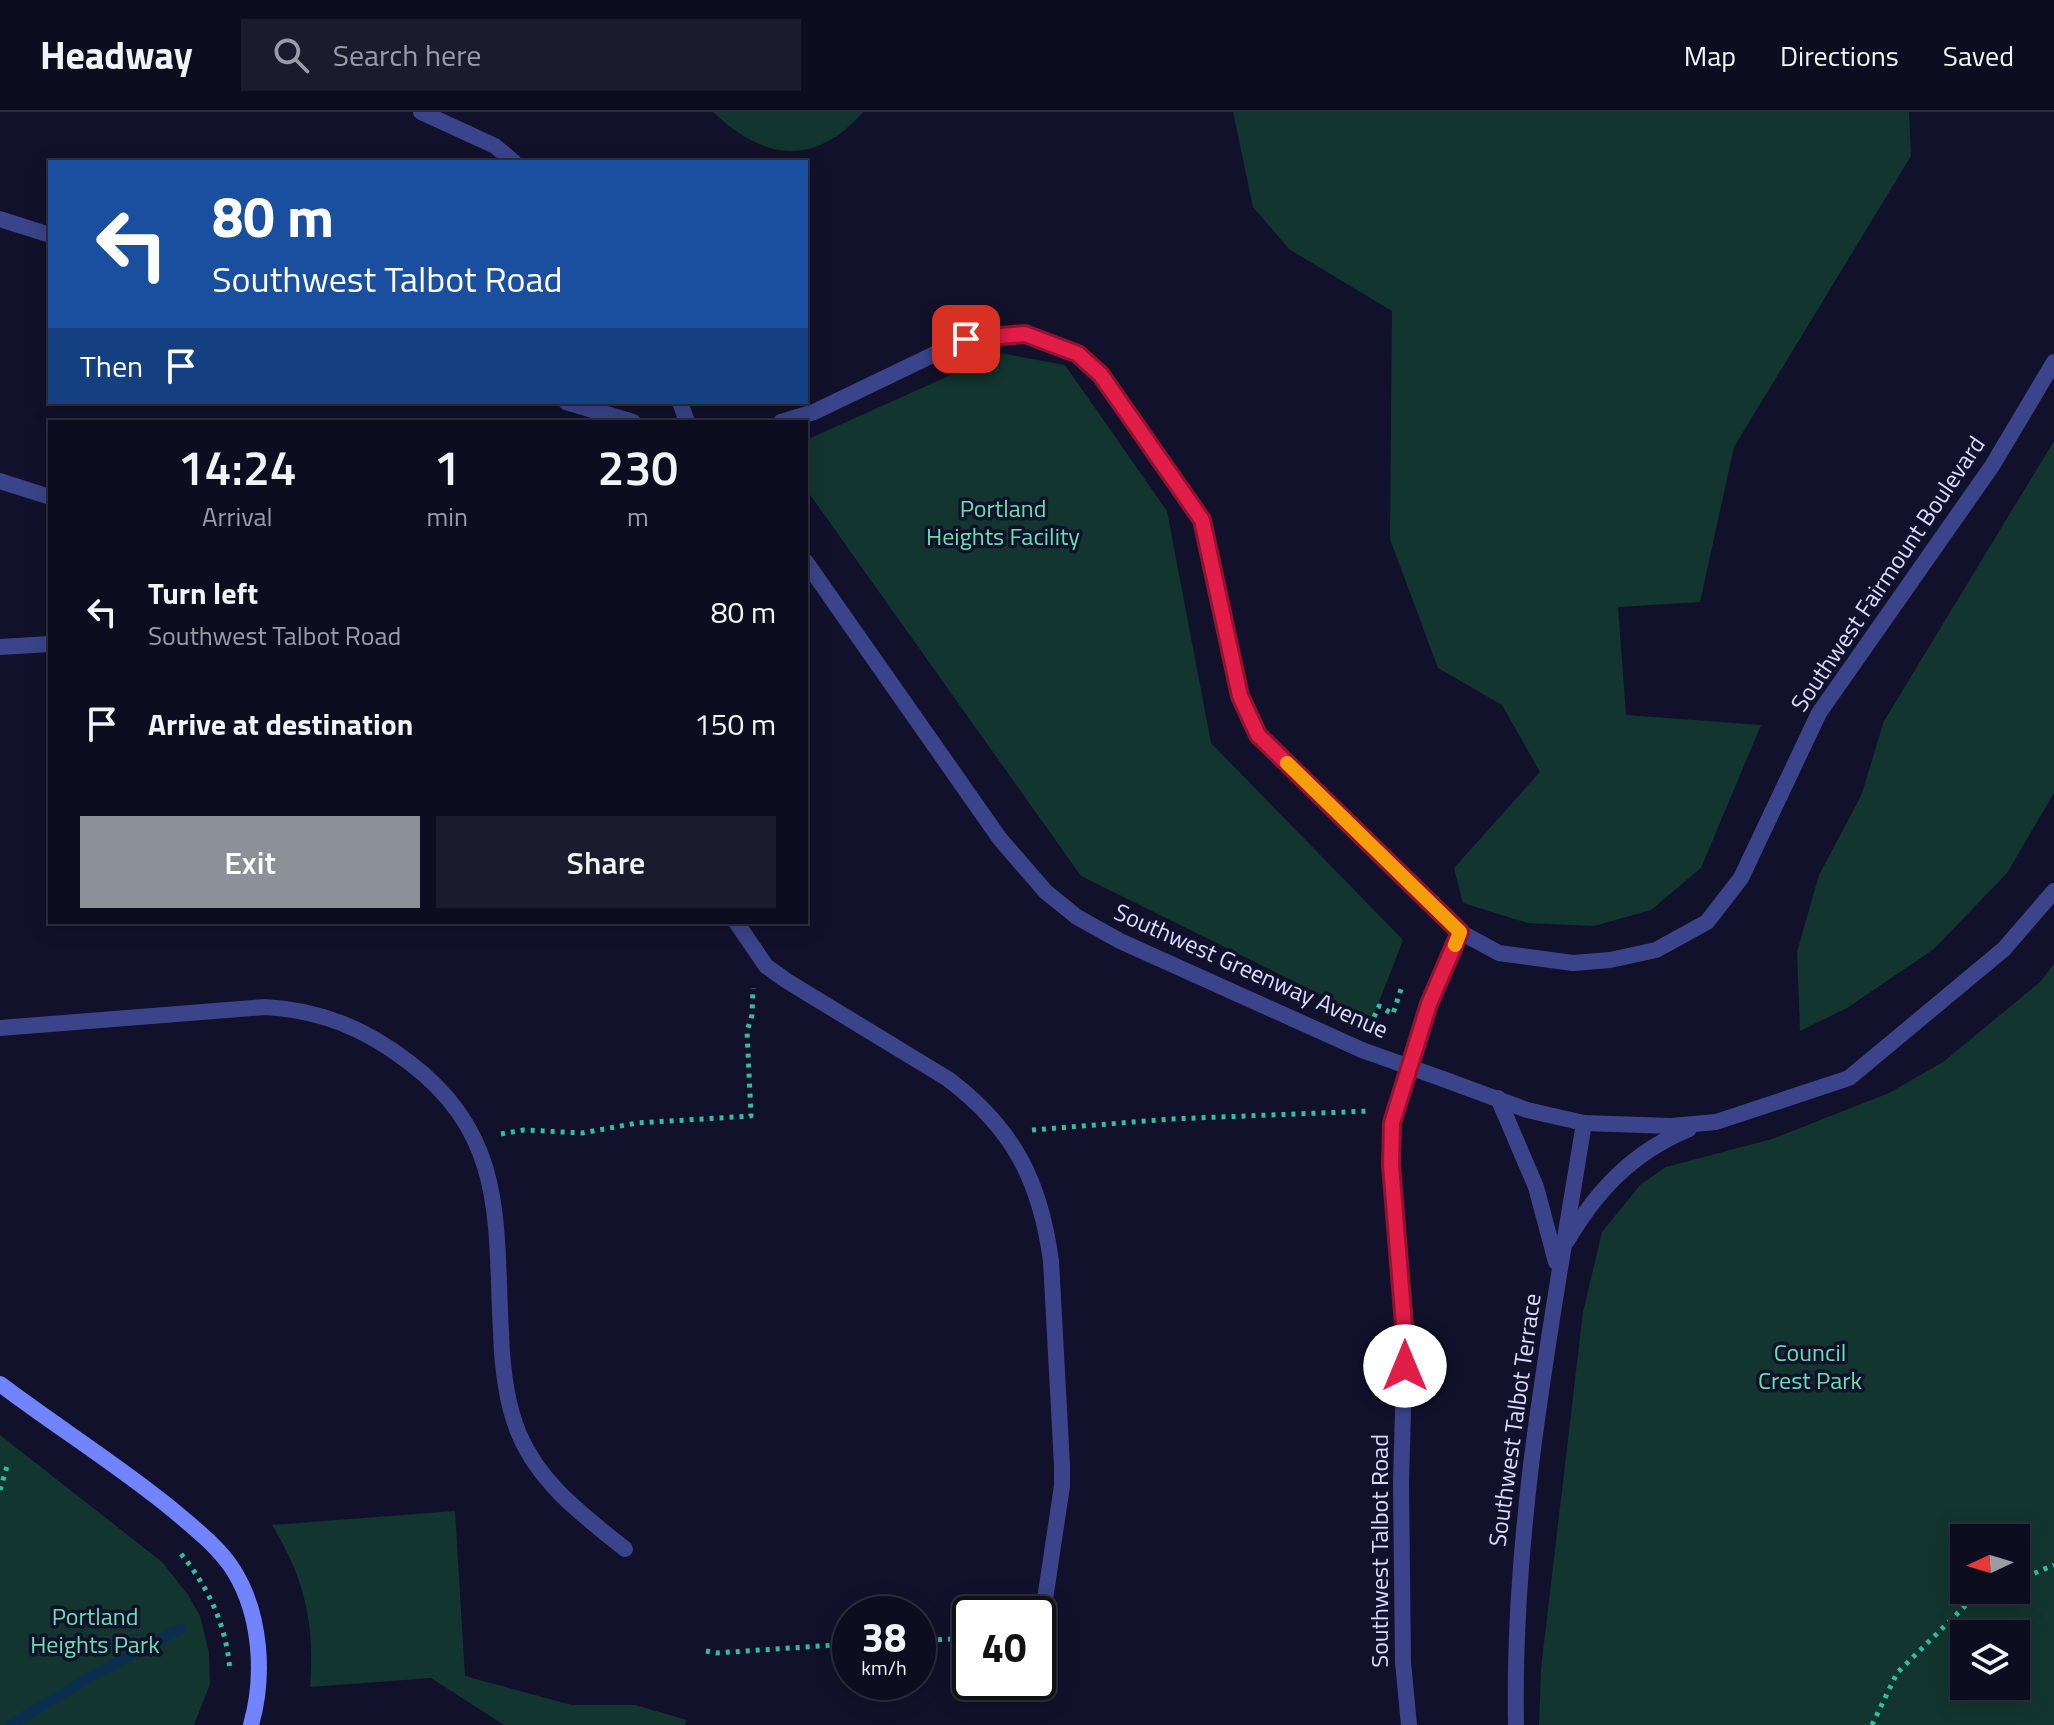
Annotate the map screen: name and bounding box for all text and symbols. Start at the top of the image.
search box [241,19,801,91]
text: Headway [40,26,193,84]
text: Search here [333,32,481,78]
icon: search [269,33,313,77]
text: Map [1684,34,1736,77]
text: Directions [1780,34,1899,77]
text: Saved [1943,34,2014,77]
text: 80 m [212,174,334,259]
icon: left [80,192,184,296]
text: Southwest Talbot Road [212,251,563,306]
pin [932,305,1000,373]
icon: arrive [944,317,988,361]
text: Then [80,343,143,389]
icon: arrive [159,344,203,388]
street label: Southwest Fairmount Boulevard [1781,428,1993,719]
text: 14:24 [178,431,297,504]
text: 1 [434,431,461,504]
text: 230 [598,431,678,504]
park label: Portland Heights Facility [926,490,1080,554]
text: Arrival [202,497,272,536]
text: min [426,497,468,536]
text: m [627,497,649,536]
text: Turn left [148,570,258,616]
text: 80 m [711,589,776,635]
icon: left [80,590,124,634]
text: Southwest Talbot Road [148,616,401,655]
text: Arrive at destination [148,701,413,747]
text: 150 m [694,701,776,747]
icon: arrive [80,702,124,746]
button: Exit [80,816,420,908]
button: Share [436,816,776,908]
street label: Southwest Greenway Avenue [1109,893,1394,1047]
street label: Southwest Talbot Terrace [1478,1291,1550,1549]
position arrow [1363,1324,1447,1408]
park label: Council Crest Park [1758,1334,1862,1398]
street label: Southwest Talbot Road [1361,1434,1397,1668]
north arrow [1950,1524,2030,1604]
map controls [1950,1524,2030,1700]
speed limit sign: 40 [952,1596,1056,1700]
park label: Portland Heights Park [30,1598,160,1662]
text: 38 [862,1607,906,1668]
button: layers [1950,1620,2030,1700]
text: km/h [861,1652,907,1683]

